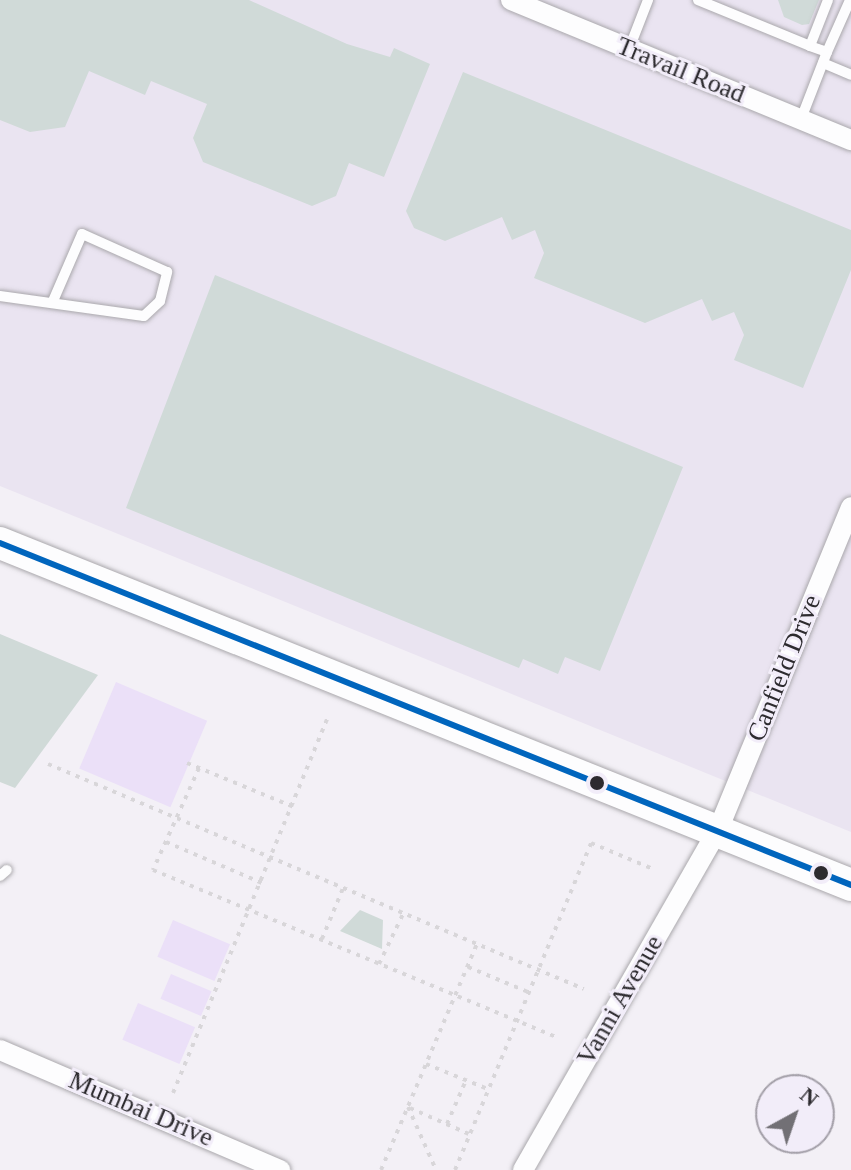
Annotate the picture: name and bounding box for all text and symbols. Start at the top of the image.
street label: Travail Road [612,30,750,110]
street label: Canfield Drive [740,590,828,746]
unlabelled marker [589,775,605,791]
unlabelled marker [813,865,829,881]
street label: Vanni Avenue [570,929,670,1071]
street label: Mumbai Drive [64,1065,218,1153]
north arrow [755,1074,835,1154]
text: N [795,1082,824,1111]

